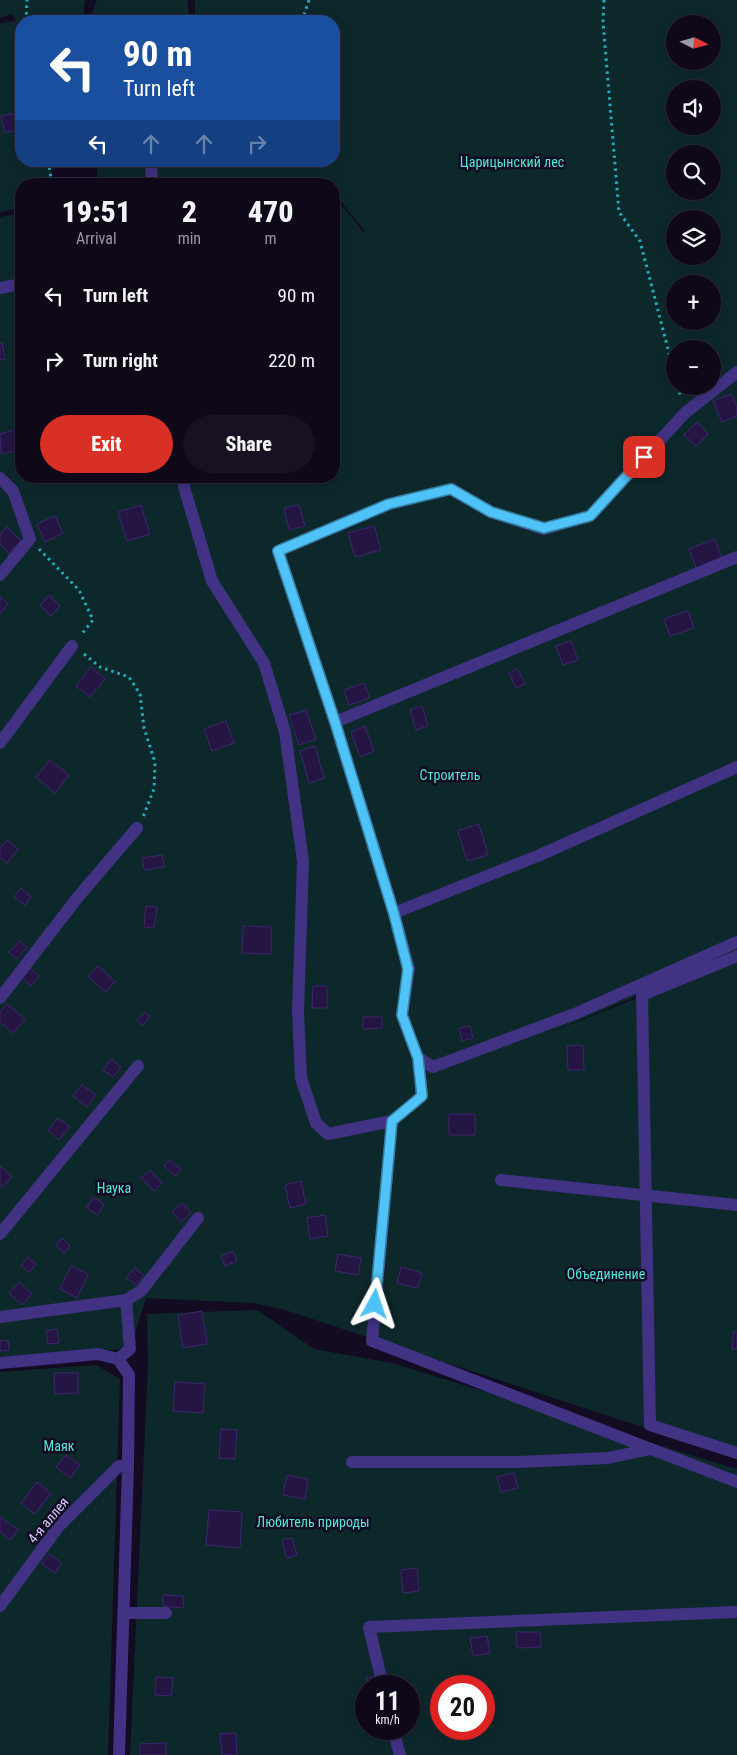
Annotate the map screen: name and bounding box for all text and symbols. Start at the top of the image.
north arrow [666,15,721,70]
map controls [666,15,721,395]
text: 90 m [123,34,192,75]
icon: left [40,35,105,100]
text: Turn left [123,76,195,101]
button: sound [666,80,721,135]
icon: left [84,130,112,158]
icon: ahead [137,130,165,158]
icon: ahead [190,130,218,158]
icon: right [243,130,271,158]
button: search [666,145,721,200]
park label: Царицынский лес [460,154,564,170]
text: 19:51 [62,194,131,229]
text: 2 [182,194,197,229]
text: 470 [248,194,293,229]
button: layers [666,210,721,265]
text: Arrival [76,229,117,248]
text: min [178,229,201,248]
text: m [265,229,277,248]
button: + [666,275,721,330]
icon: left [40,282,68,310]
text: Turn left [83,284,148,307]
text: 90 m [278,284,315,307]
button: − [666,340,721,395]
icon: right [40,347,68,375]
text: Turn right [83,349,158,372]
text: 220 m [268,349,315,372]
button: Exit [40,415,173,473]
button: Share [183,415,315,473]
pin [623,436,665,478]
icon: arrive [630,443,658,471]
park label: Строитель [420,767,481,783]
park label: Наука [97,1180,131,1196]
park label: Объединение [567,1266,646,1282]
position arrow [348,1277,400,1329]
park label: Маяк [44,1438,75,1454]
street label: 4-я аллея [24,1494,72,1546]
park label: Любитель природы [257,1514,369,1530]
speed limit sign: 20 [430,1675,495,1740]
text: 11 [375,1687,400,1716]
text: km/h [375,1713,400,1727]

